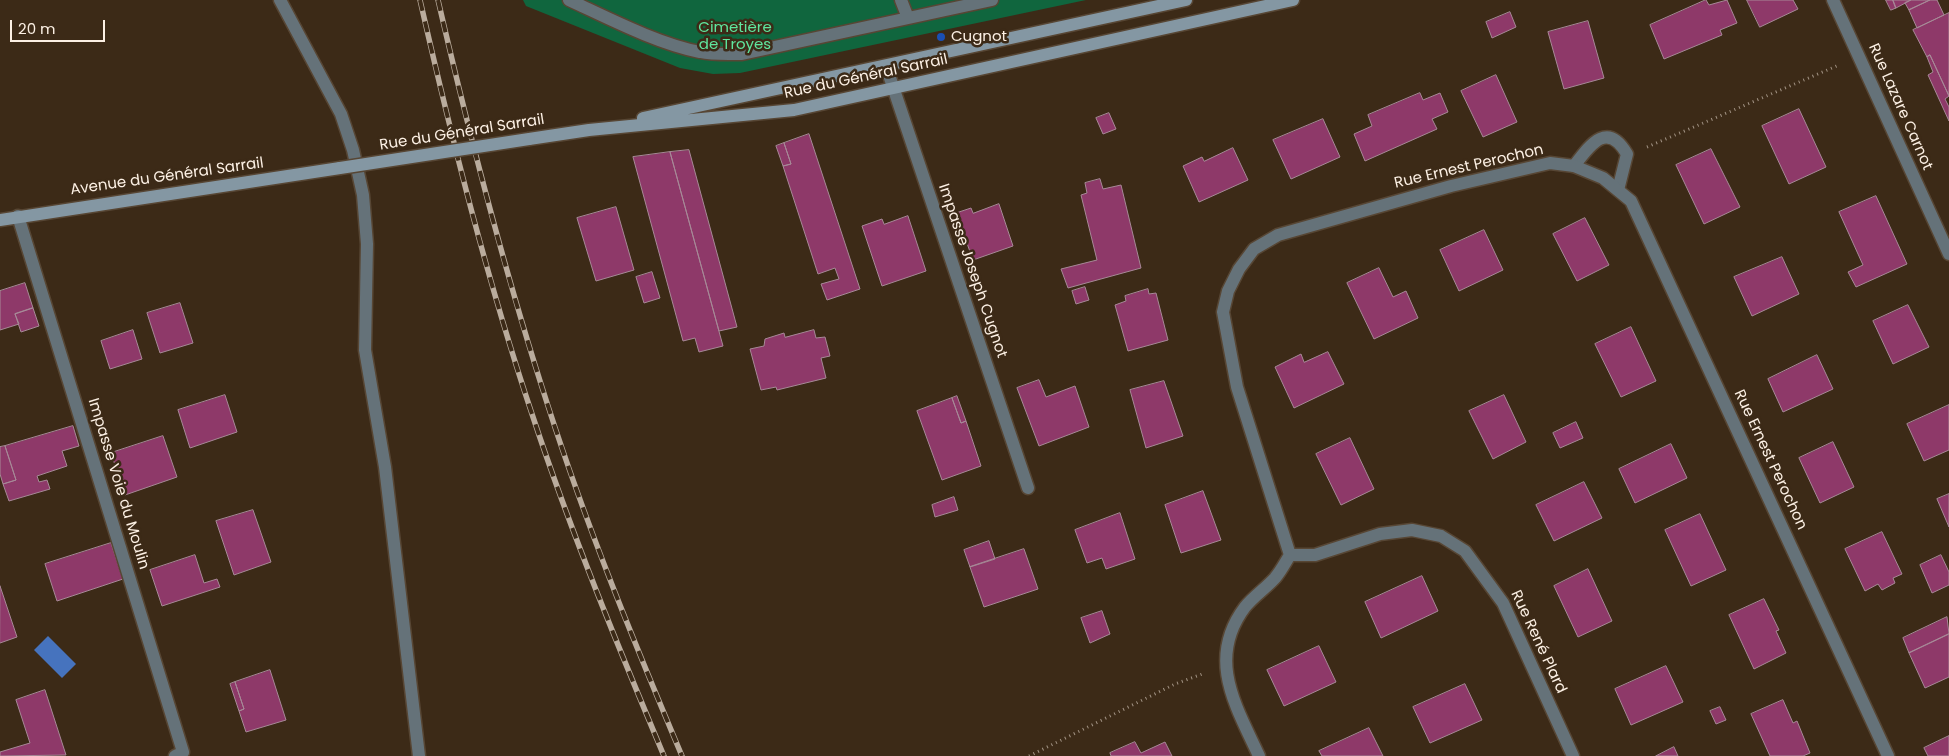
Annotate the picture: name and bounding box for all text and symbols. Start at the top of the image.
scale bar [12,10,108,42]
text: 20 m [18,18,56,39]
park label: Cimetière de Troyes [698,19,772,54]
place label: Cugnot [951,28,1007,46]
marker: Cugnot [935,31,947,43]
street label: Rue Lazare Carnot [1864,41,1936,173]
street label: Rue du Général Sarrail [783,51,949,103]
street label: Rue du Général Sarrail [378,111,546,155]
street label: Rue Ernest Perochon [1393,141,1545,193]
street label: Avenue du Général Sarrail [69,155,265,199]
street label: Impasse Joseph Cugnot [934,182,1010,360]
street label: Rue Ernest Perochon [1730,387,1810,533]
street label: Impasse Voie du Moulin [83,396,153,572]
street label: Rue René Plard [1506,588,1570,696]

